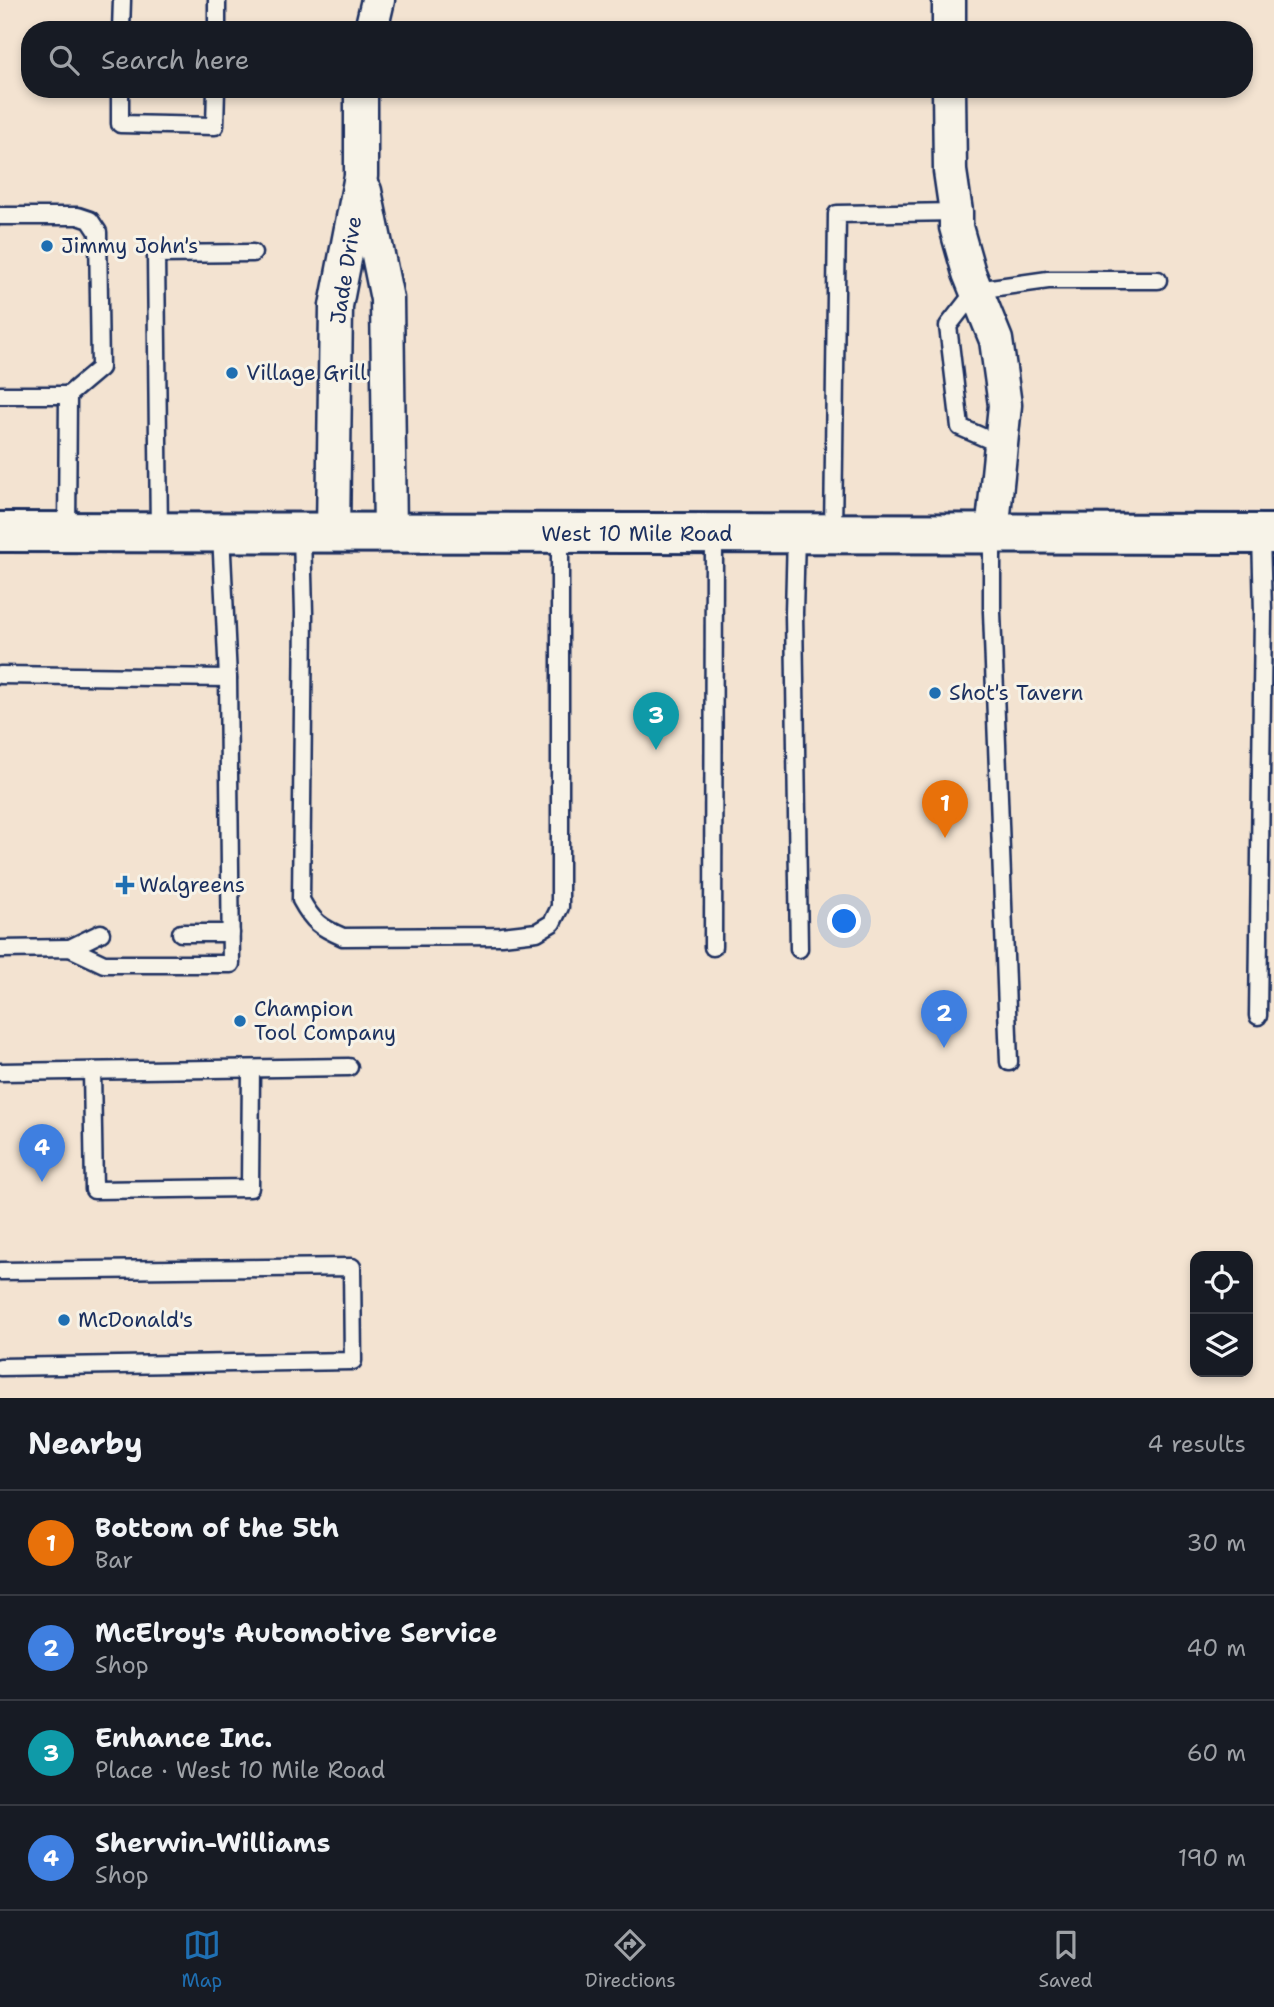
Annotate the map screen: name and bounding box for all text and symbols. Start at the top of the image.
search box [21,21,1253,98]
icon: search [45,41,83,79]
text: Search here [101,42,250,77]
street label: Jade Drive [324,214,368,326]
place label: Jimmy John's [61,232,199,260]
marker: Jimmy John's [39,238,55,254]
place label: Village Grill [246,359,367,387]
marker: Village Grill [224,365,240,381]
street label: West 10 Mile Road [541,520,733,548]
place label: Shot's Tavern [949,679,1083,707]
marker: Shot's Tavern [927,685,943,701]
pin: 3 [633,692,679,750]
pin: 1 [922,780,968,838]
place label: Walgreens [139,871,245,899]
marker: Walgreens [117,877,133,893]
your location [827,904,861,938]
pin: 2 [921,990,967,1048]
place label: Champion Tool Company [254,995,396,1047]
marker: Champion Tool Company [232,1013,248,1029]
pin: 4 [19,1124,65,1182]
map controls [1190,1251,1253,1377]
button: locate [1190,1251,1253,1314]
place label: McDonald's [78,1306,193,1334]
marker: McDonald's [56,1312,72,1328]
button: layers [1190,1314,1253,1377]
text: Nearby [28,1423,143,1464]
text: 4 results [1147,1429,1246,1459]
text: Bottom of the 5th [95,1510,339,1545]
text: 1 [46,1528,56,1558]
text: 30 m [1187,1528,1246,1558]
text: Bar [95,1545,133,1575]
text: McElroy's Automotive Service [95,1615,497,1650]
text: 2 [43,1633,59,1663]
text: 40 m [1186,1633,1246,1663]
text: Shop [95,1650,149,1680]
text: Enhance Inc. [95,1720,272,1755]
text: 3 [43,1738,59,1768]
text: 60 m [1187,1738,1246,1768]
text: Place · West 10 Mile Road [95,1755,385,1785]
text: Sherwin-Williams [95,1825,330,1860]
text: 4 [43,1843,59,1873]
text: 190 m [1178,1843,1246,1873]
text: Shop [95,1860,149,1890]
tab: Map [181,1926,222,1993]
tab: Directions [585,1926,676,1993]
tab: Saved [1039,1926,1093,1993]

